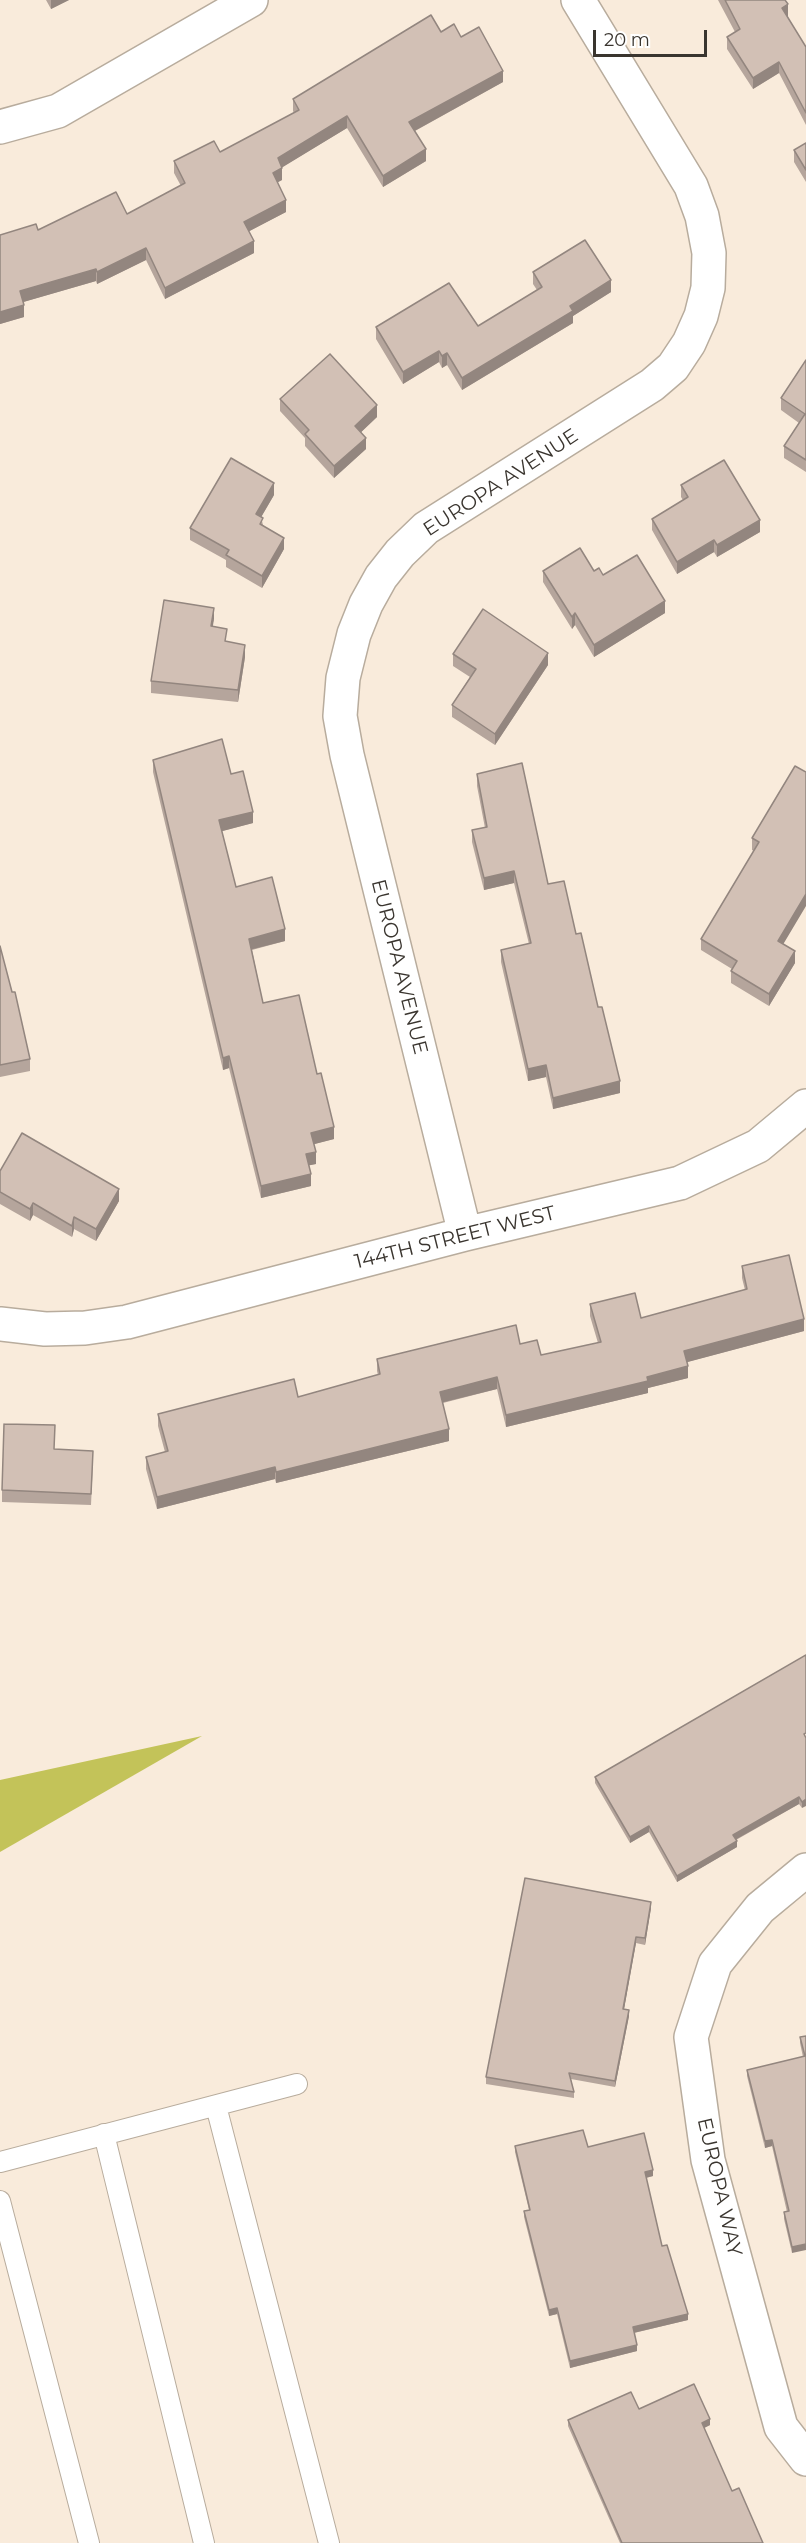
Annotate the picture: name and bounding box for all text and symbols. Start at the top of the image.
scale bar [596,18,710,56]
text: 20 m [604,29,650,51]
street label: EUROPA AVENUE [419,424,583,542]
street label: EUROPA AVENUE [366,877,432,1057]
street label: 144TH STREET WEST [352,1201,558,1275]
street label: EUROPA WAY [691,2116,747,2258]

